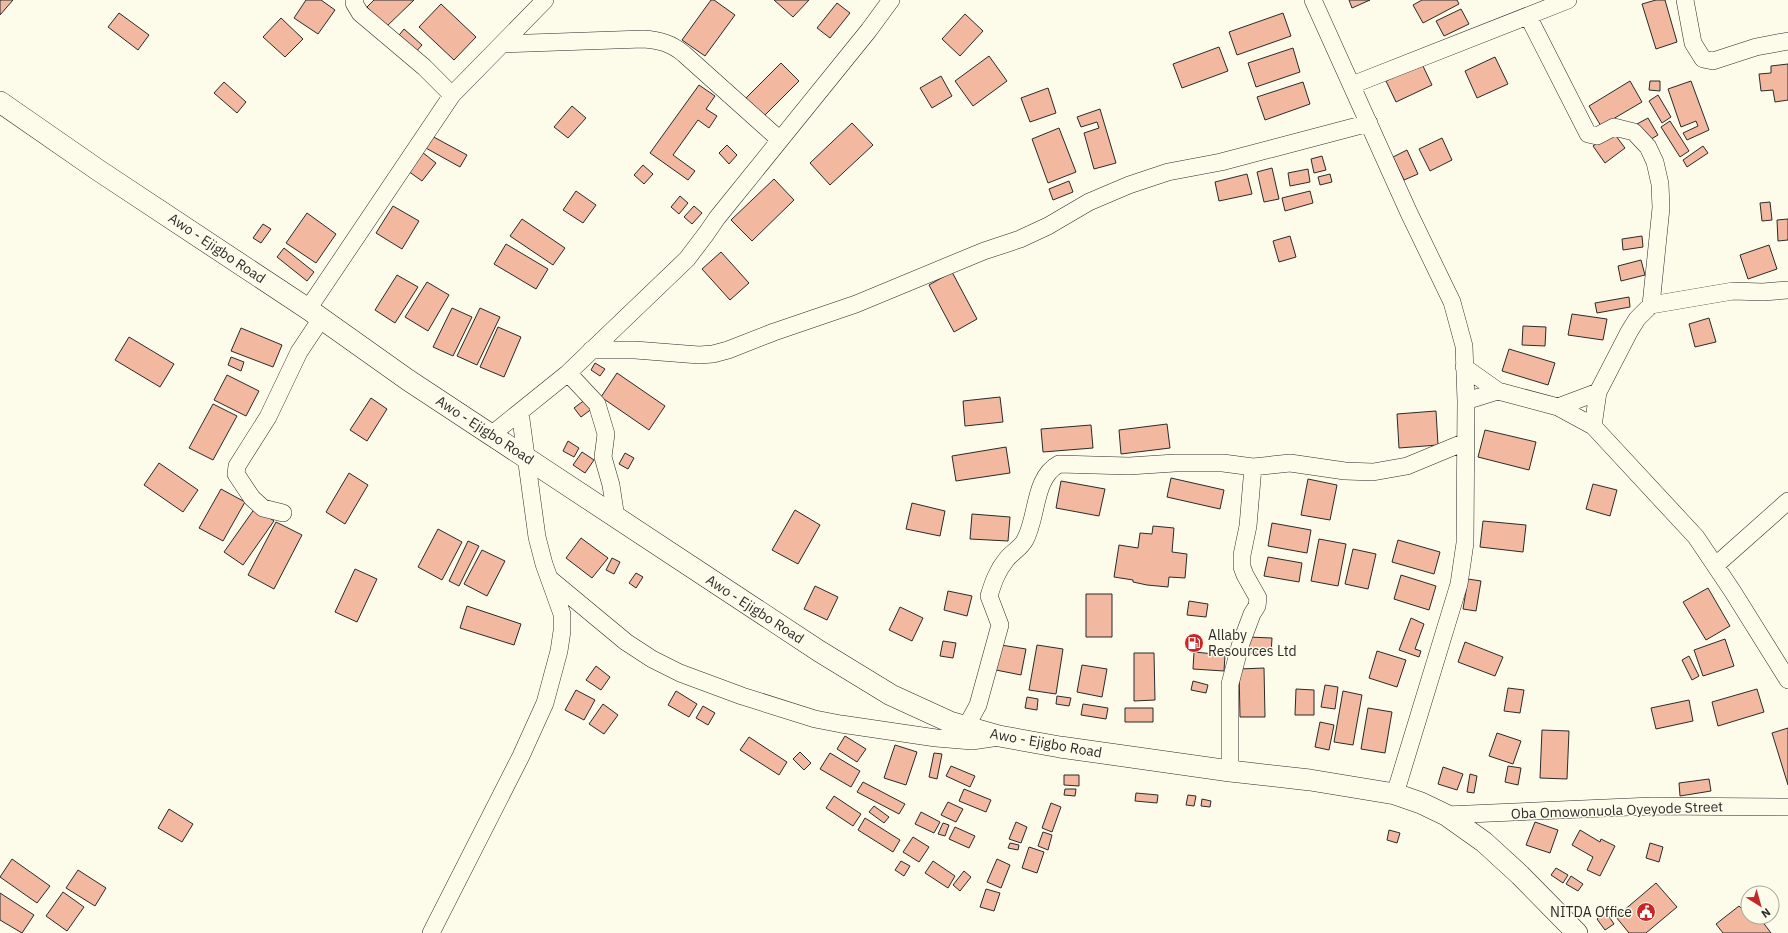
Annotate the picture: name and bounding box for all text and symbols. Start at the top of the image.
street label: Awo - Ejigbo Road [165,209,269,287]
street label: Awo - Ejigbo Road [432,392,538,468]
street label: Awo - Ejigbo Road [702,571,808,647]
place label: Allaby Resources Ltd [1208,626,1297,660]
fuel station icon: Allaby Resources Ltd [1183,632,1205,654]
street label: Awo - Ejigbo Road [989,724,1103,762]
street label: Oba Omowonuola Oyeyode Street [1511,797,1723,823]
north arrow [1740,885,1780,925]
public building icon: NITDA Office [1635,901,1657,923]
place label: NITDA Office [1550,903,1632,921]
text: N [1759,905,1773,921]

